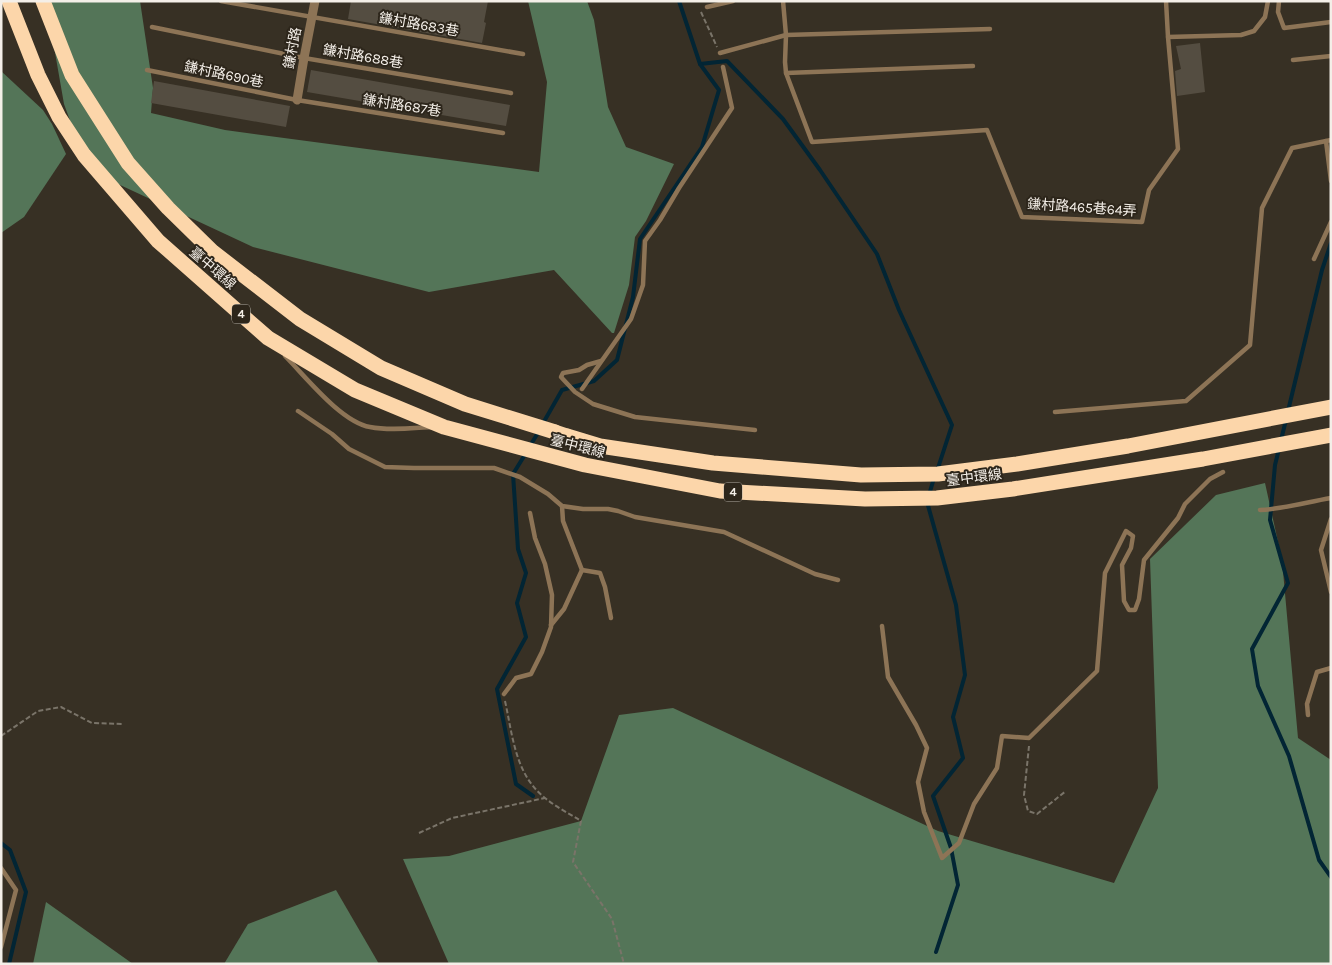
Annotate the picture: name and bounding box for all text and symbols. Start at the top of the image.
street label: 鎌村路683巷 [378,9,460,40]
street label: 鎌村路 [280,26,305,70]
street label: 鎌村路688巷 [321,41,404,72]
street label: 鎌村路690巷 [183,58,265,91]
street label: 鎌村路687巷 [361,91,442,120]
street label: 鎌村路465巷64弄 [1027,195,1137,220]
street label: 臺中環線 [186,244,239,293]
road number: 4 [232,304,250,324]
street label: 臺中環線 [549,431,607,462]
street label: 臺中環線 [945,466,1003,489]
road number: 4 [724,482,742,502]

